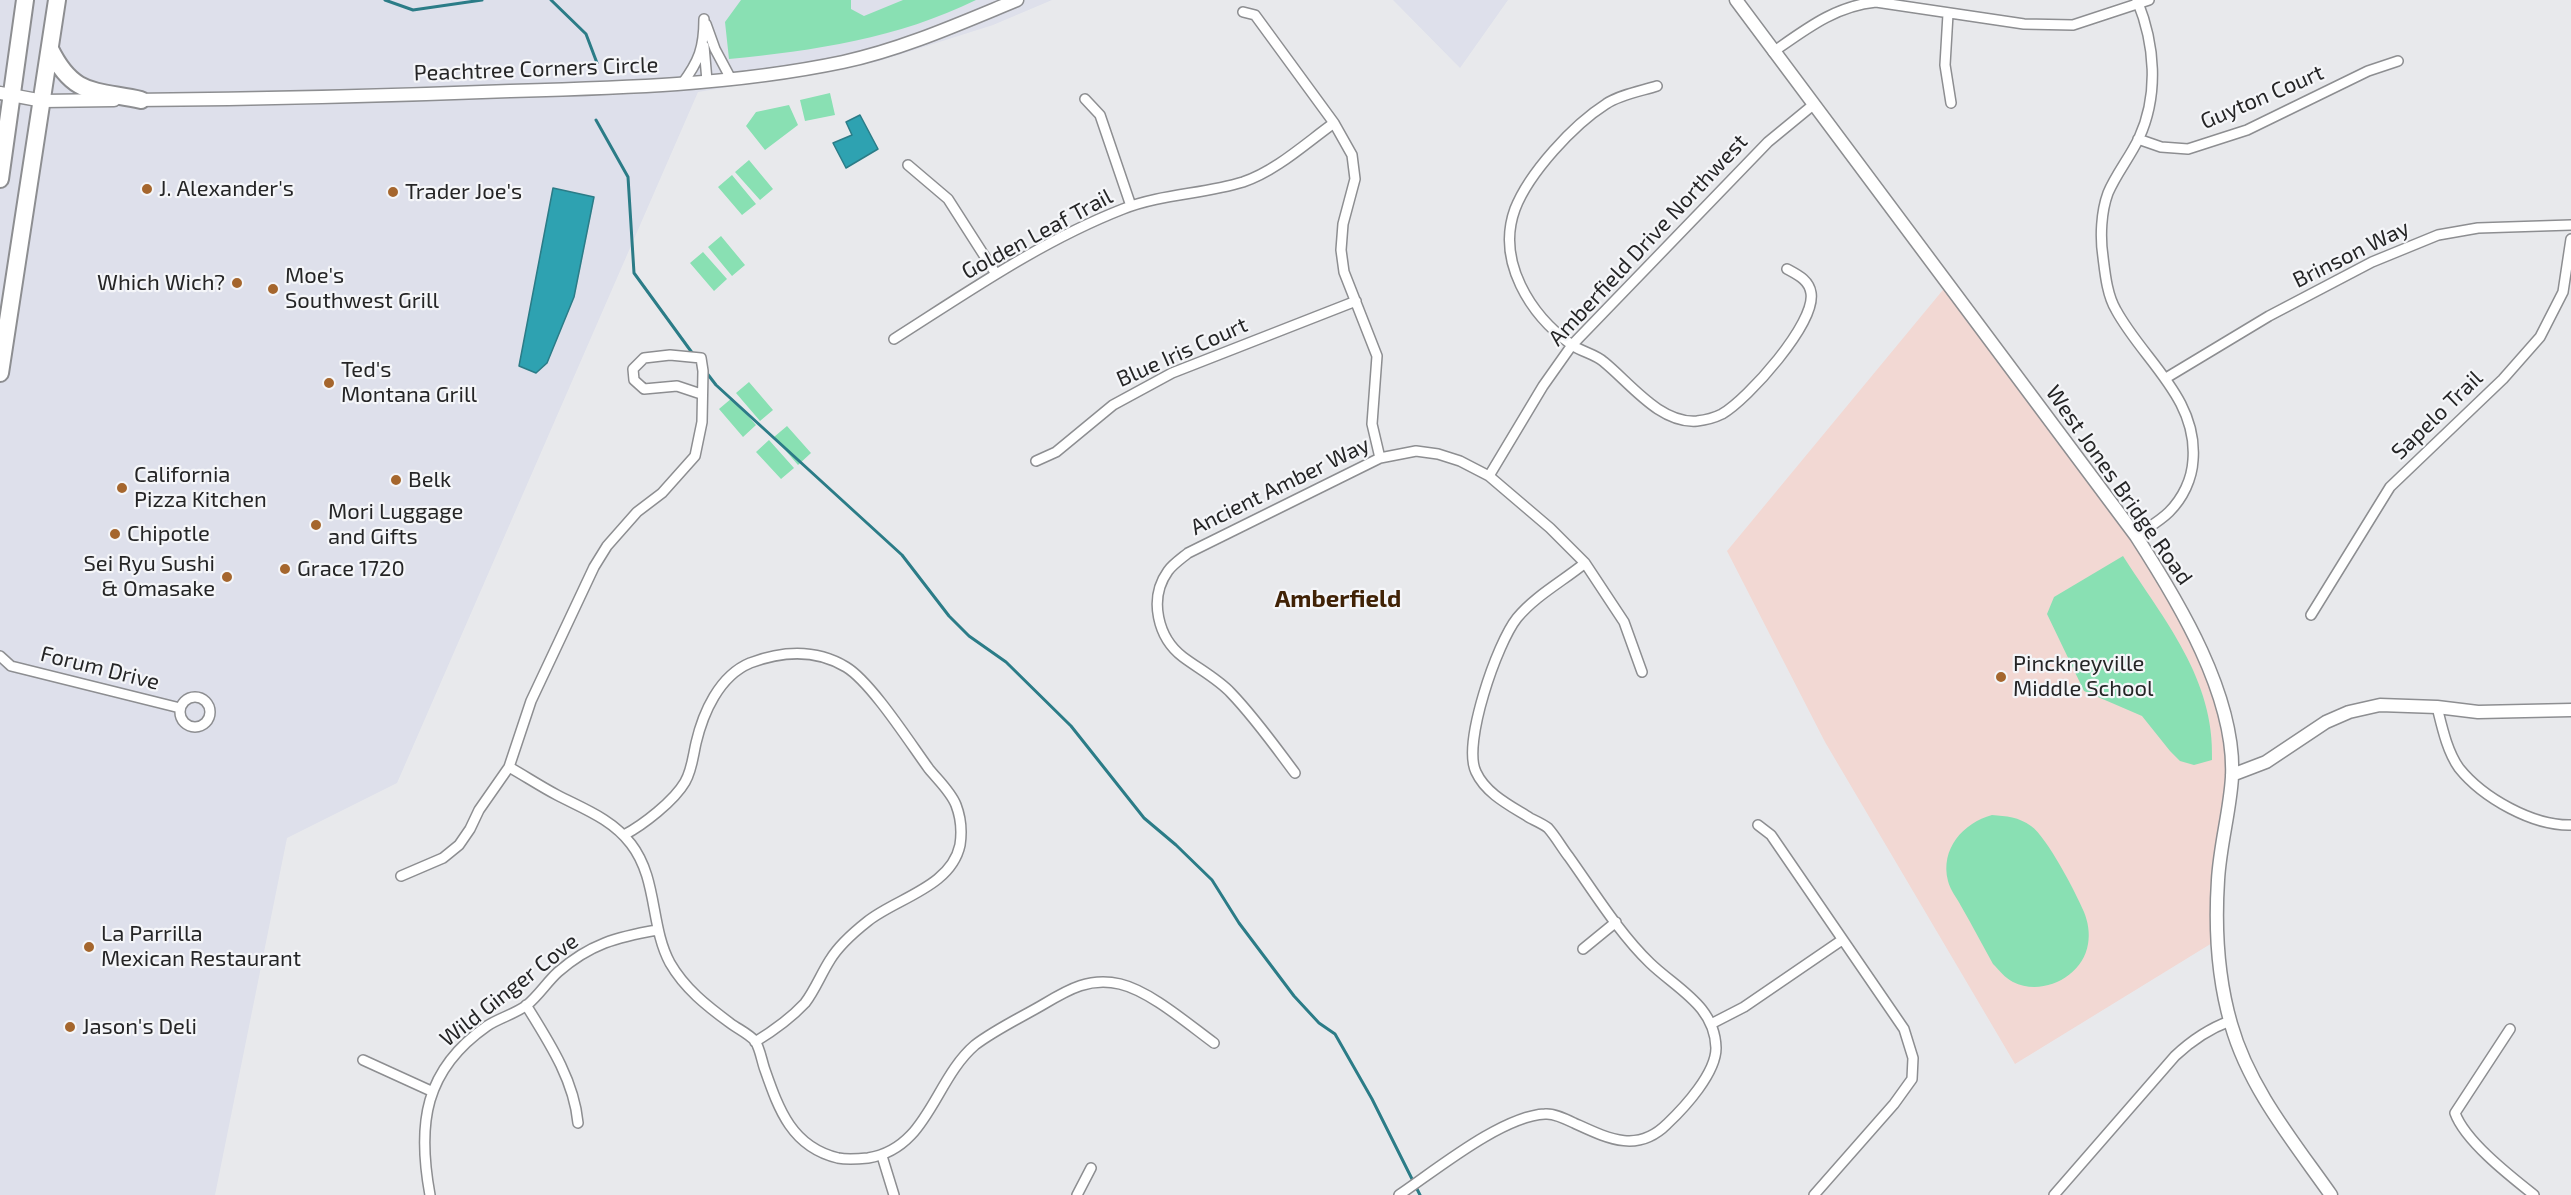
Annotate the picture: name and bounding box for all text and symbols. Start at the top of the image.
street label: Peachtree Corners Circle [413,52,659,86]
street label: Guyton Court [2196,59,2328,135]
street label: Amberfield Drive Northwest [1543,129,1753,351]
place label: J. Alexander's [159,176,294,202]
place label: Trader Joe's [405,179,522,205]
marker: J. Alexander's [140,182,154,196]
street label: Golden Leaf Trail [957,183,1117,285]
marker: Trader Joe's [386,185,400,199]
street label: Brinson Way [2288,214,2414,294]
place label: Moe's Southwest Grill [285,263,439,314]
place label: Which Wich? [97,270,225,296]
marker: Which Wich? [230,276,244,290]
marker: Moe's Southwest Grill [266,282,280,296]
street label: Blue Iris Court [1113,311,1251,393]
place label: Ted's Montana Grill [341,357,477,408]
street label: Sapelo Trail [2386,365,2488,465]
marker: Ted's Montana Grill [322,376,336,390]
street label: West Jones Bridge Road [2040,380,2198,590]
street label: Ancient Amber Way [1186,431,1374,541]
place label: California Pizza Kitchen [134,462,267,514]
place label: Belk [408,467,451,493]
marker: Belk [389,473,403,487]
marker: California Pizza Kitchen [115,481,129,495]
place label: Mori Luggage and Gifts [328,499,463,550]
marker: Mori Luggage and Gifts [309,518,323,532]
place label: Chipotle [127,521,210,547]
marker: Chipotle [108,527,122,541]
place label: Sei Ryu Sushi & Omasake [84,551,215,602]
place label: Grace 1720 [297,556,405,582]
marker: Grace 1720 [278,562,292,576]
marker: Sei Ryu Sushi & Omasake [220,570,234,584]
district label: Amberfield [1275,585,1401,613]
street label: Forum Drive [38,640,162,696]
place label: Pinckneyville Middle School [2013,651,2154,702]
marker: Pinckneyville Middle School [1994,670,2008,684]
place label: La Parrilla Mexican Restaurant [101,921,301,972]
street label: Wild Ginger Cove [435,928,583,1052]
marker: La Parrilla Mexican Restaurant [82,940,96,954]
place label: Jason's Deli [82,1014,197,1040]
marker: Jason's Deli [63,1020,77,1034]

